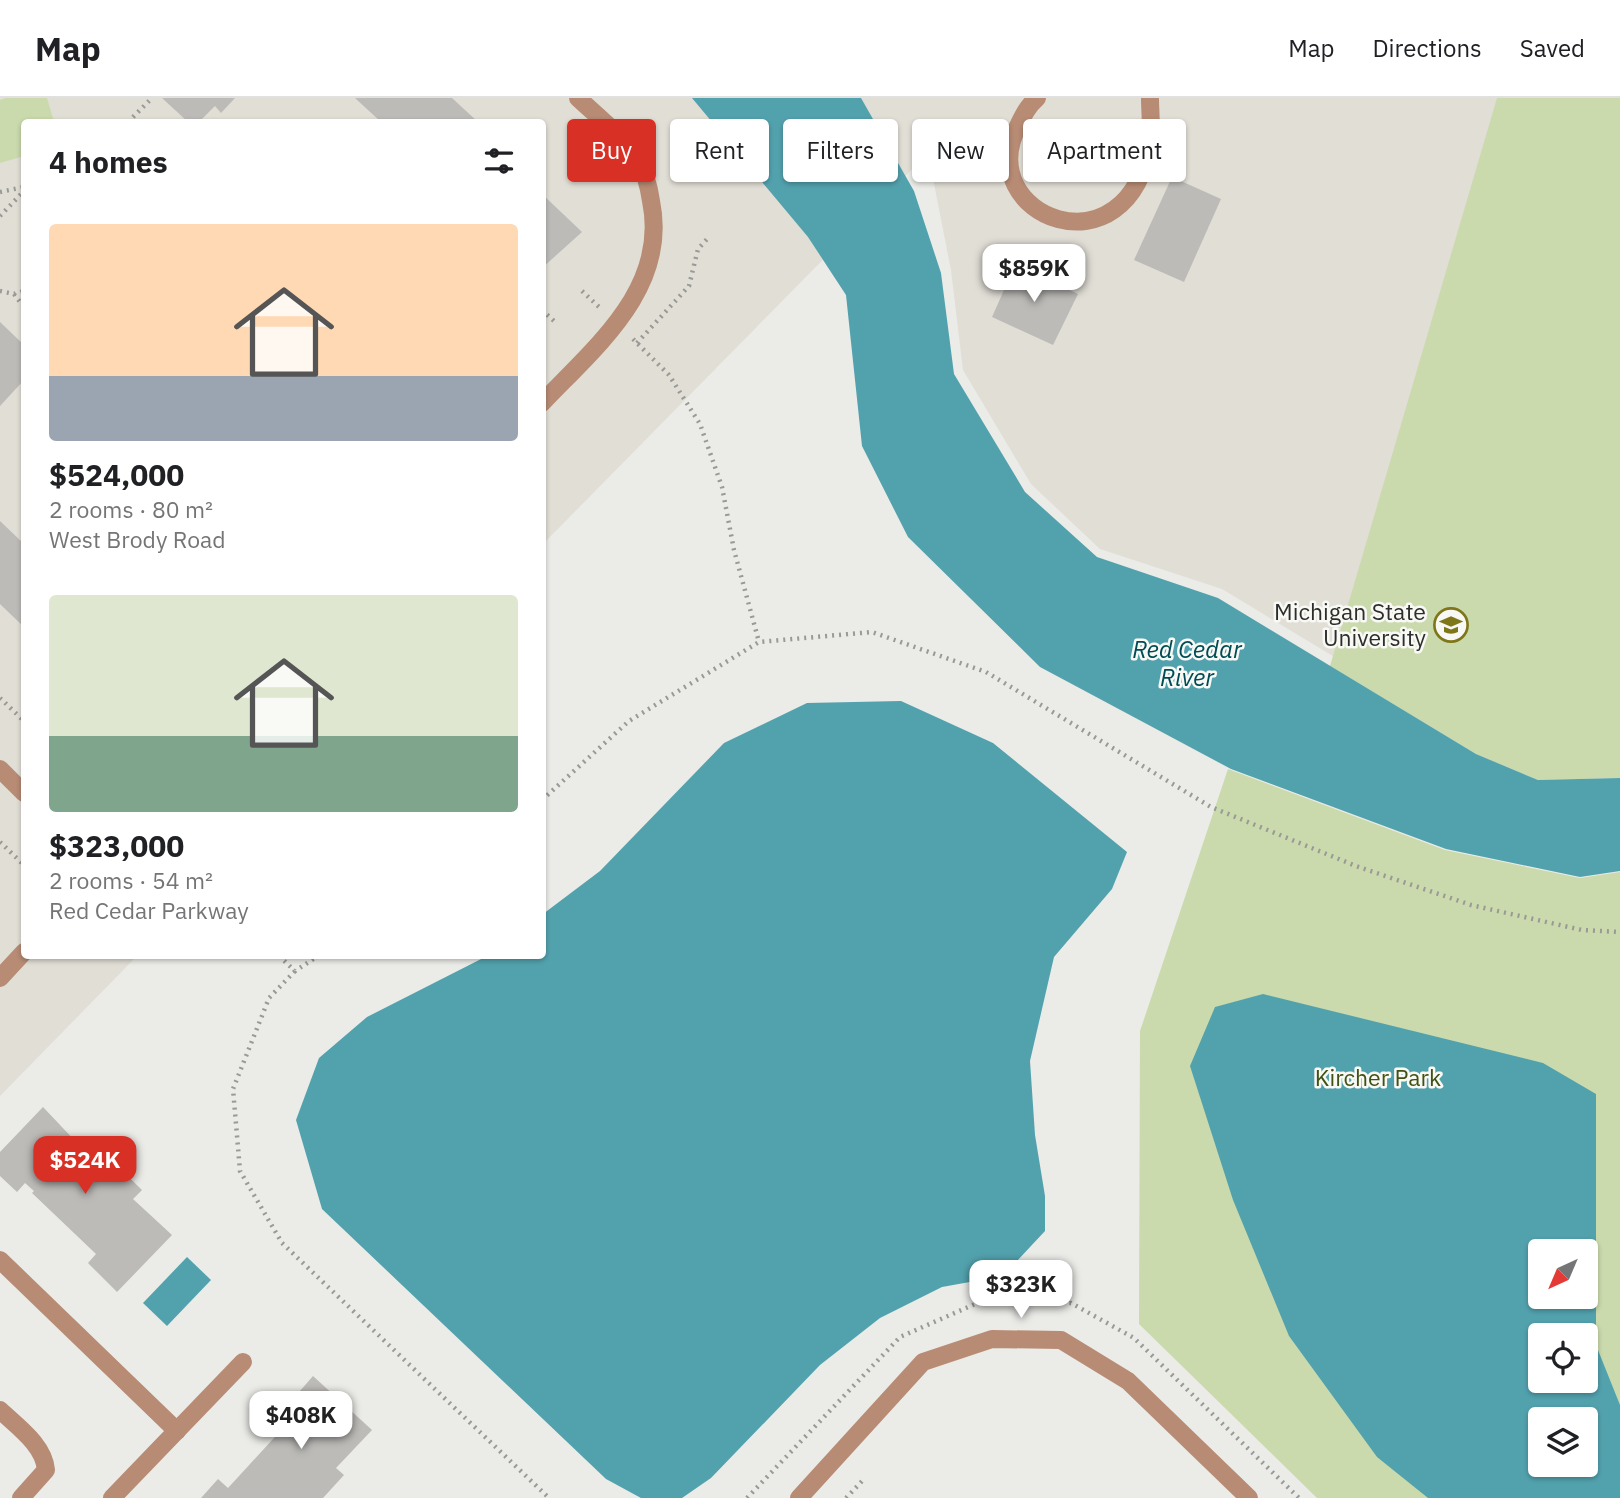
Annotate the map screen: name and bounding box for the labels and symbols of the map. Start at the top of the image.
pin: $859K [985,244,1083,304]
place label: Michigan State University [1274,596,1427,652]
school or university icon: Michigan State University [1432,606,1470,644]
water label: Red Cedar River [1132,633,1243,693]
park label: Kircher Park [1315,1062,1441,1092]
pin: $524K [36,1136,134,1196]
north arrow [1528,1239,1598,1309]
pin: $323K [972,1260,1070,1320]
pin: $408K [252,1392,350,1451]

